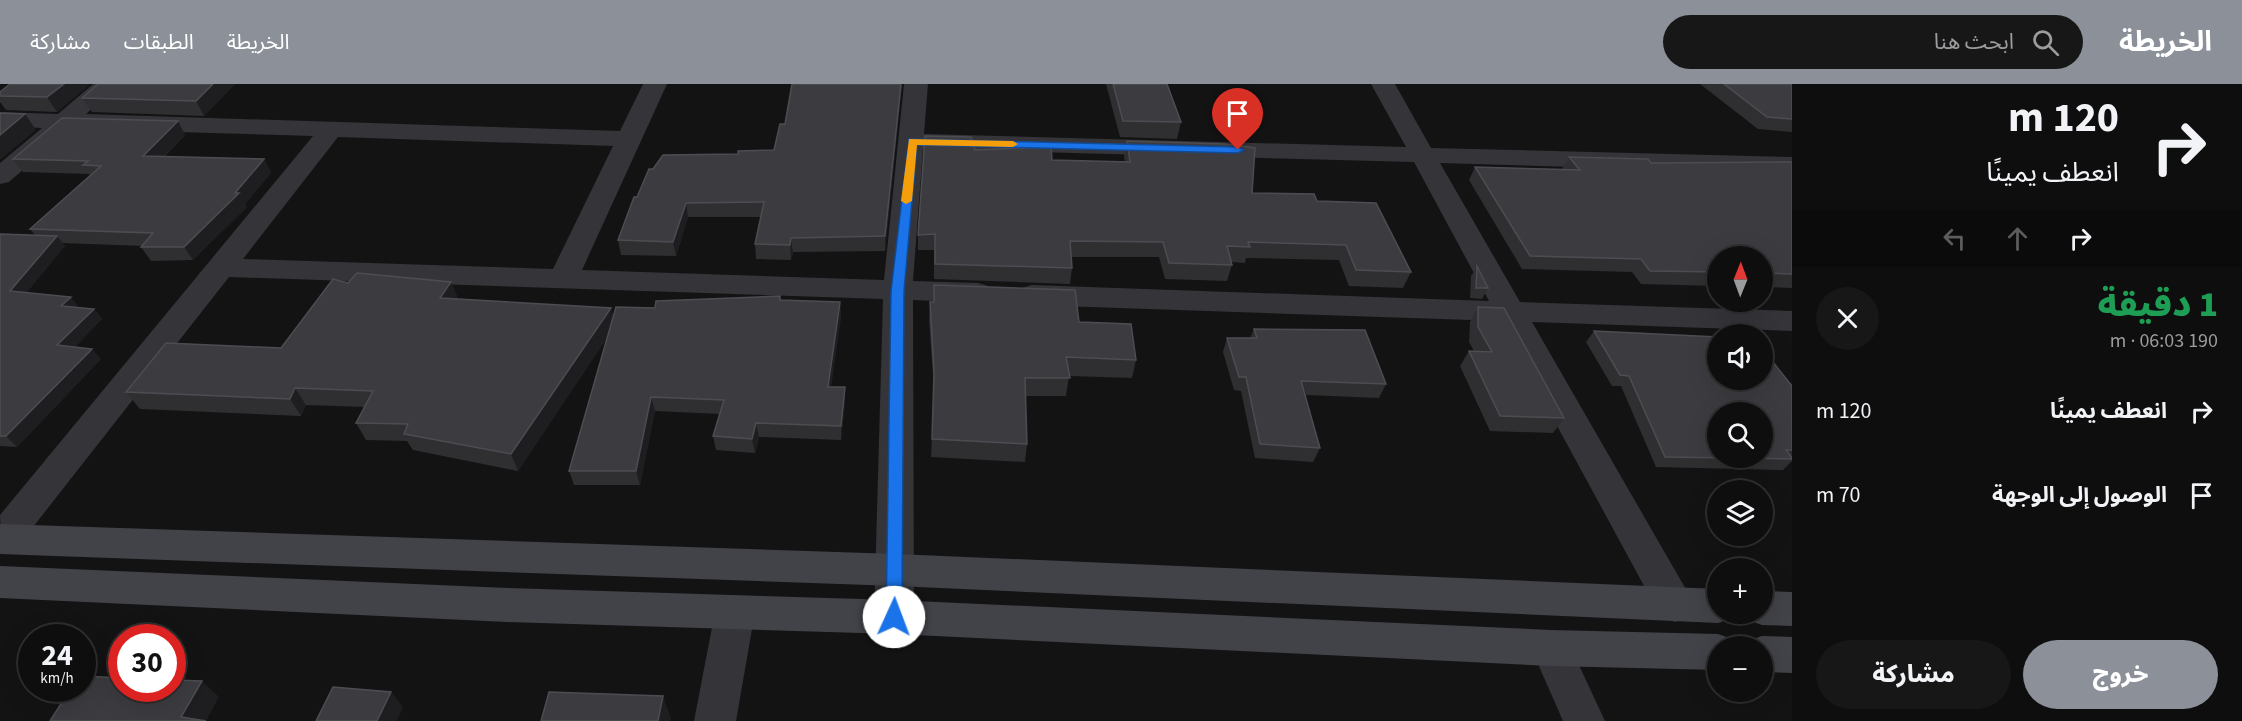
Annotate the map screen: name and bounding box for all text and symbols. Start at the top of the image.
search box [1663,15,2083,69]
text: الخريطة [2119,22,2212,62]
text: ابحث هنا [1934,26,2014,58]
icon: search [2029,26,2062,59]
text: مشاركة [30,27,91,57]
text: الطبقات [124,27,194,57]
text: الخريطة [227,27,290,57]
pin [1212,88,1263,150]
text: 120 m [2008,88,2119,148]
icon: arrive [1221,97,1254,130]
icon: right [2140,108,2218,186]
text: انعطف يمينًا [1986,153,2119,192]
icon: left [1938,222,1971,255]
icon: ahead [2001,222,2034,255]
icon: right [2064,222,2097,255]
north arrow [1707,246,1773,312]
map controls [1707,246,1773,702]
text: 1 دقيقة [2098,279,2218,330]
button: close [1816,287,1879,350]
button: sound [1707,324,1773,390]
text: 190 m · 06:03 [2110,327,2218,355]
text: 120 m [1816,395,1871,427]
text: انعطف يمينًا [2050,395,2167,427]
icon: right [2185,395,2218,428]
button: search [1707,402,1773,468]
text: 70 m [1816,479,1861,511]
text: الوصول إلى الوجهة [1992,479,2167,511]
icon: arrive [2185,479,2218,512]
button: layers [1707,480,1773,546]
button: + [1707,558,1773,624]
position arrow [862,585,926,649]
speed limit sign: 30 [108,624,186,702]
text: 24 [41,634,73,677]
button: − [1707,636,1773,702]
button: مشاركة [1816,640,2011,709]
button: خروج [2023,640,2218,709]
text: km/h [40,668,74,689]

